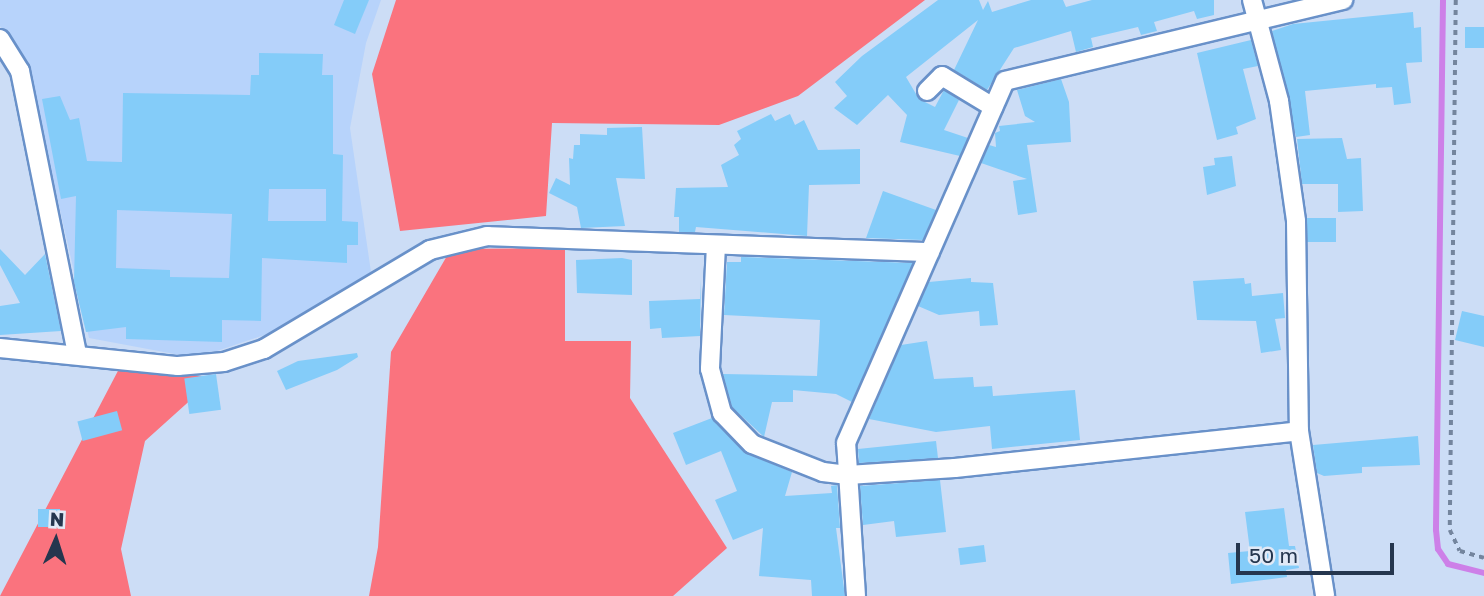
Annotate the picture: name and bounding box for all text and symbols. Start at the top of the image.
north arrow [21,505,91,575]
text: N [49,507,65,530]
scale bar [1239,530,1396,574]
text: 50 m [1249,542,1298,568]

